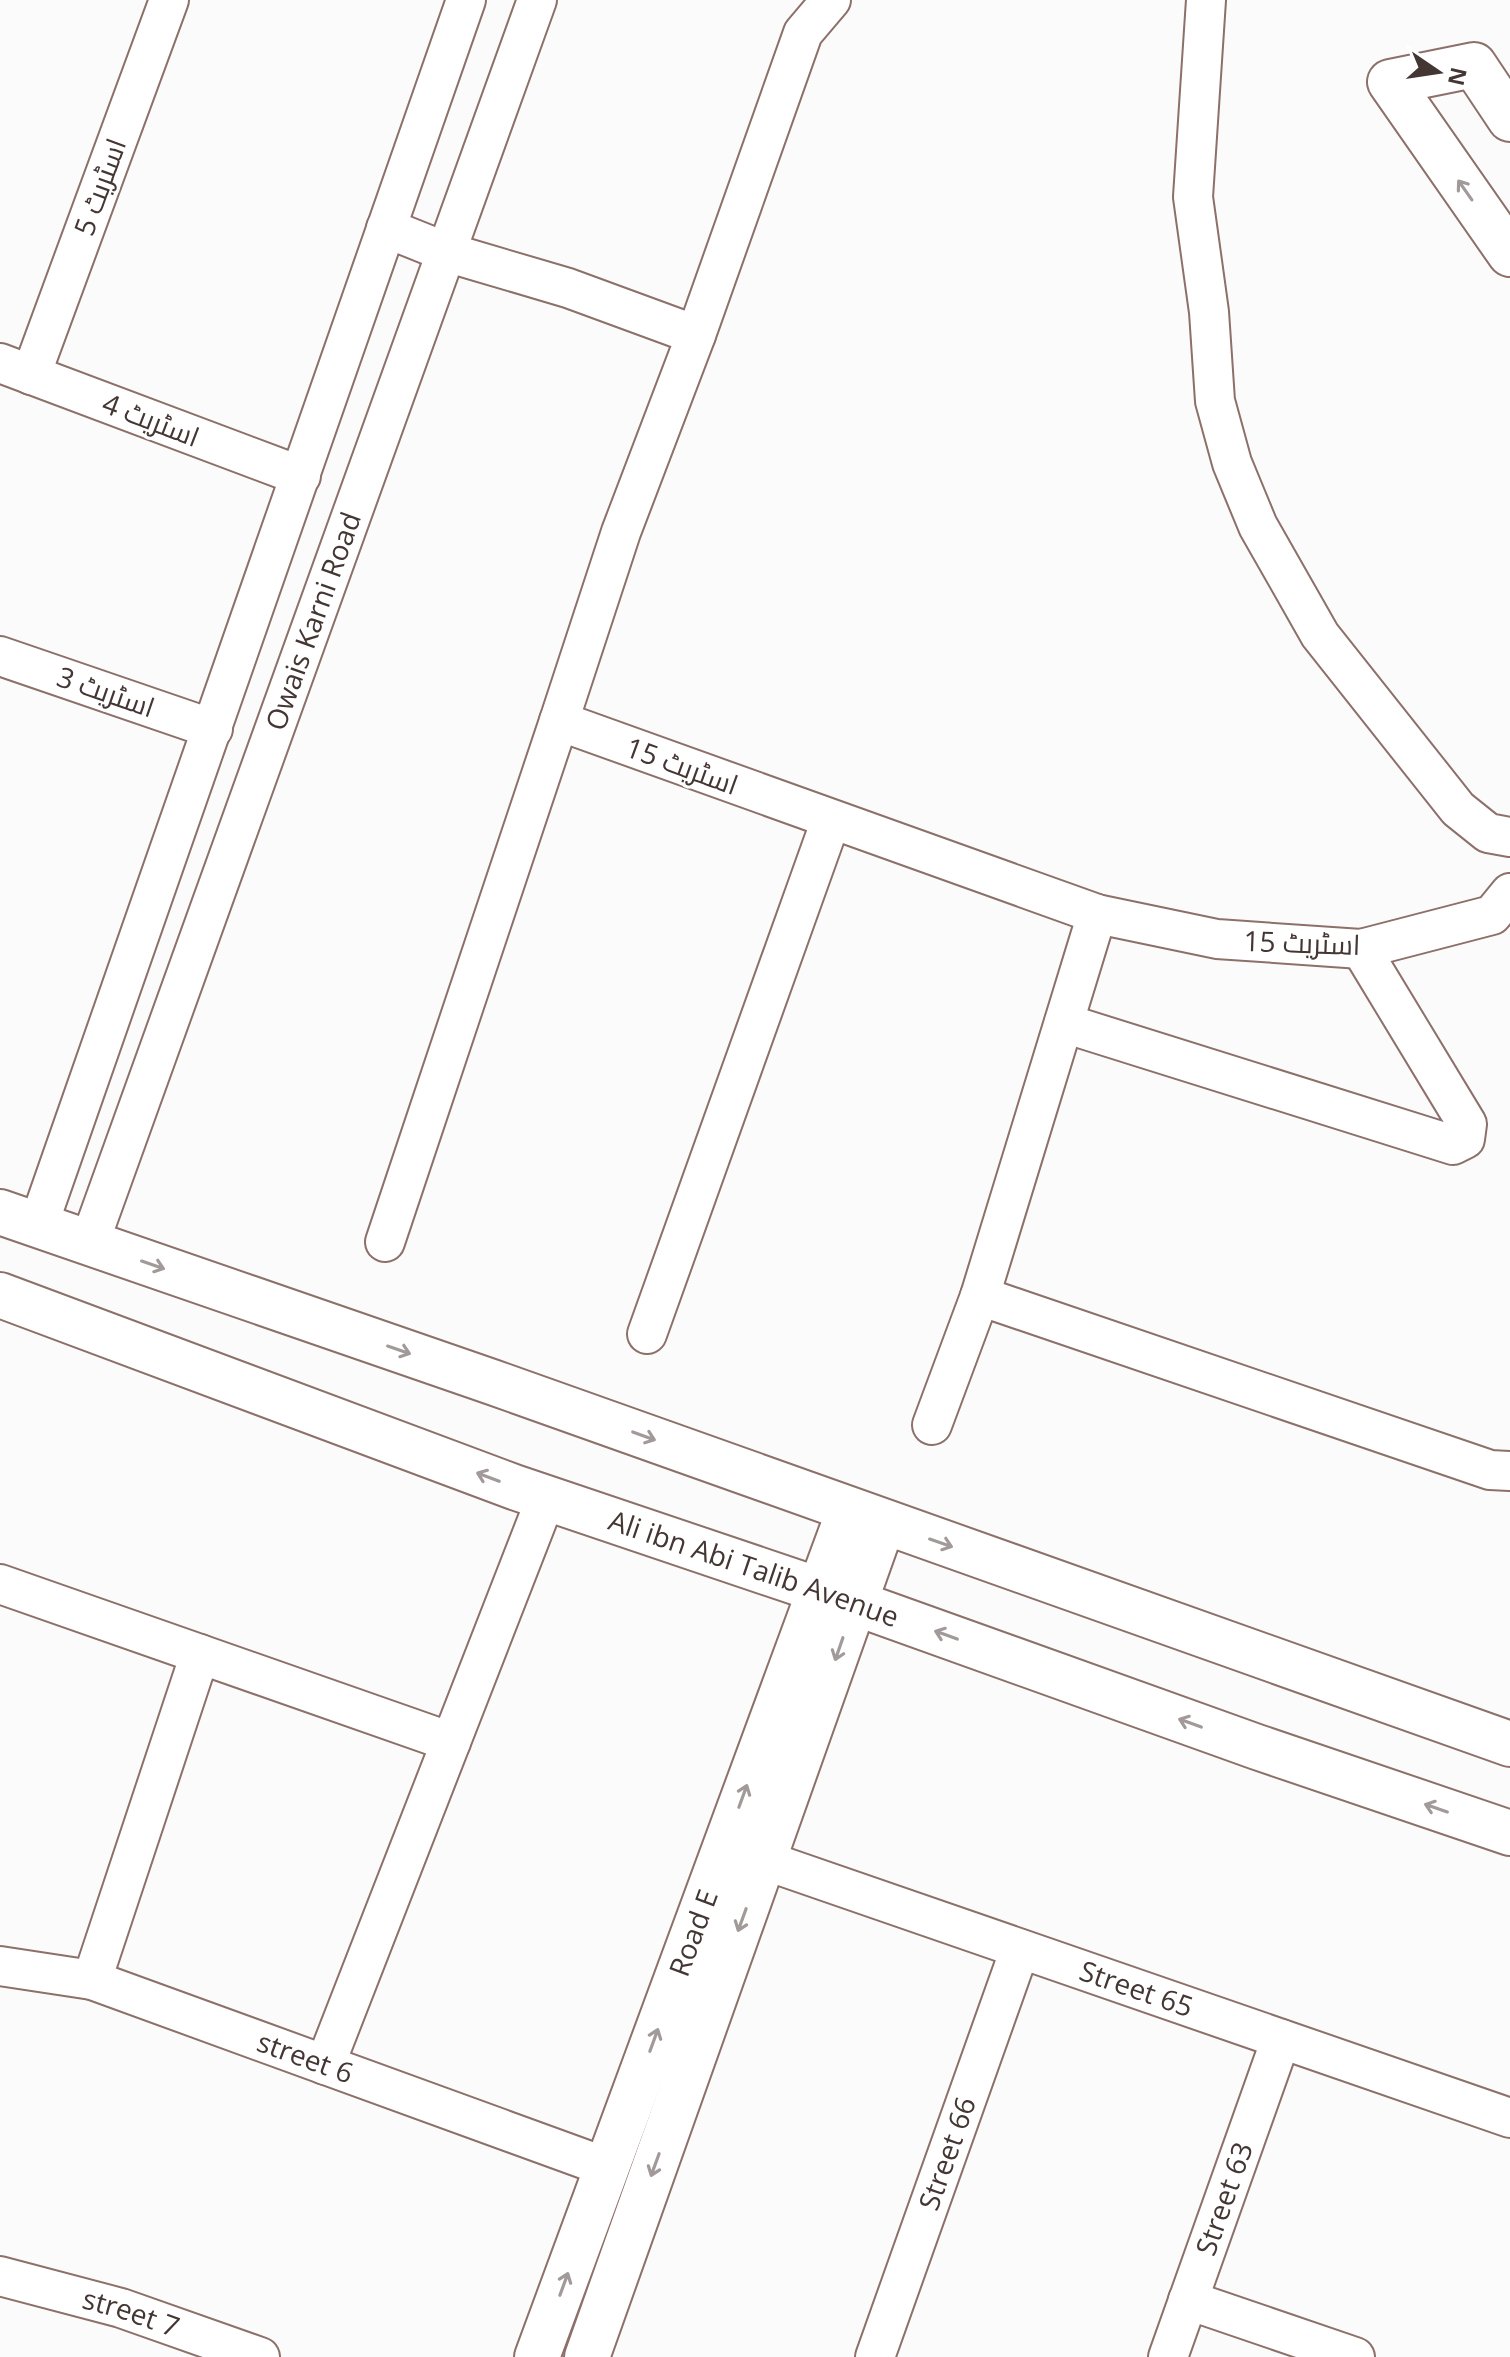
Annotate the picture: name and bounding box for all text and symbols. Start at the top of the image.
north arrow [1398,32,1478,112]
text: N [1442,65,1475,89]
street label: اسٹریٹ 5 [64,133,134,241]
one-way arrow [1457,180,1473,202]
street label: اسٹریٹ 4 [97,383,205,455]
street label: Owais Karni Road [256,507,369,735]
street label: اسٹریٹ 3 [52,657,160,725]
street label: اسٹریٹ 15 [621,727,744,803]
street label: اسٹریٹ 15 [1243,921,1361,963]
one-way arrow [140,1259,165,1274]
one-way arrow [386,1343,411,1358]
one-way arrow [631,1430,656,1445]
one-way arrow [476,1469,501,1483]
street label: Ali ibn Abi Talib Avenue [604,1500,904,1635]
one-way arrow [928,1537,953,1552]
one-way arrow [934,1627,959,1641]
one-way arrow [830,1636,845,1661]
one-way arrow [1178,1715,1203,1730]
one-way arrow [737,1784,752,1809]
one-way arrow [1424,1800,1449,1815]
street label: Road E [659,1884,726,1981]
one-way arrow [734,1908,748,1932]
street label: Street 65 [1075,1951,1198,2025]
street label: street 6 [252,2022,359,2092]
one-way arrow [647,2028,662,2053]
street label: Street 66 [909,2091,984,2215]
street label: Street 63 [1186,2137,1261,2260]
one-way arrow [647,2153,661,2177]
one-way arrow [558,2272,572,2297]
street label: street 7 [79,2279,185,2345]

